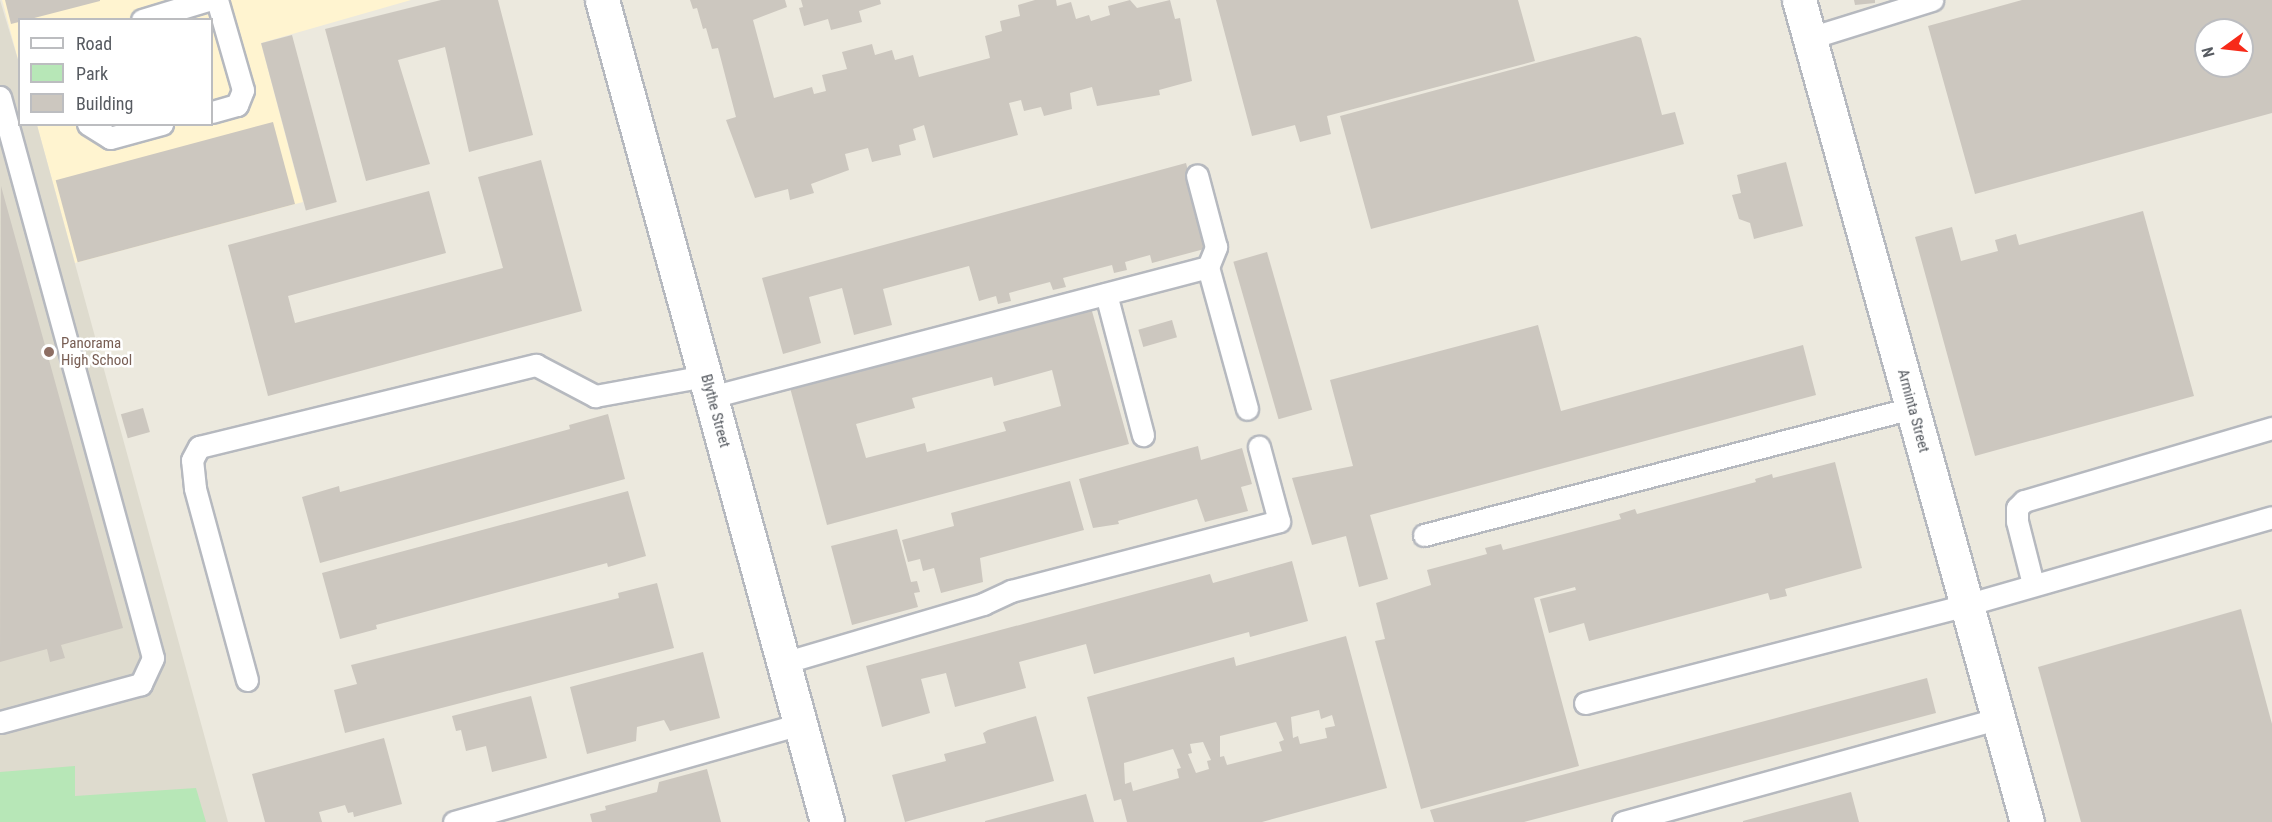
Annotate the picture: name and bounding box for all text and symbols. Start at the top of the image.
legend [18,18,213,126]
north arrow [2194,18,2254,78]
text: Road [76,33,112,54]
text: N [2198,45,2219,59]
text: Park [76,63,108,84]
text: Building [76,93,133,114]
place label: Panorama High School [61,334,132,369]
marker: Panorama High School [42,345,56,359]
street label: Arminta Street [1893,367,1933,455]
street label: Blythe Street [697,372,733,450]

